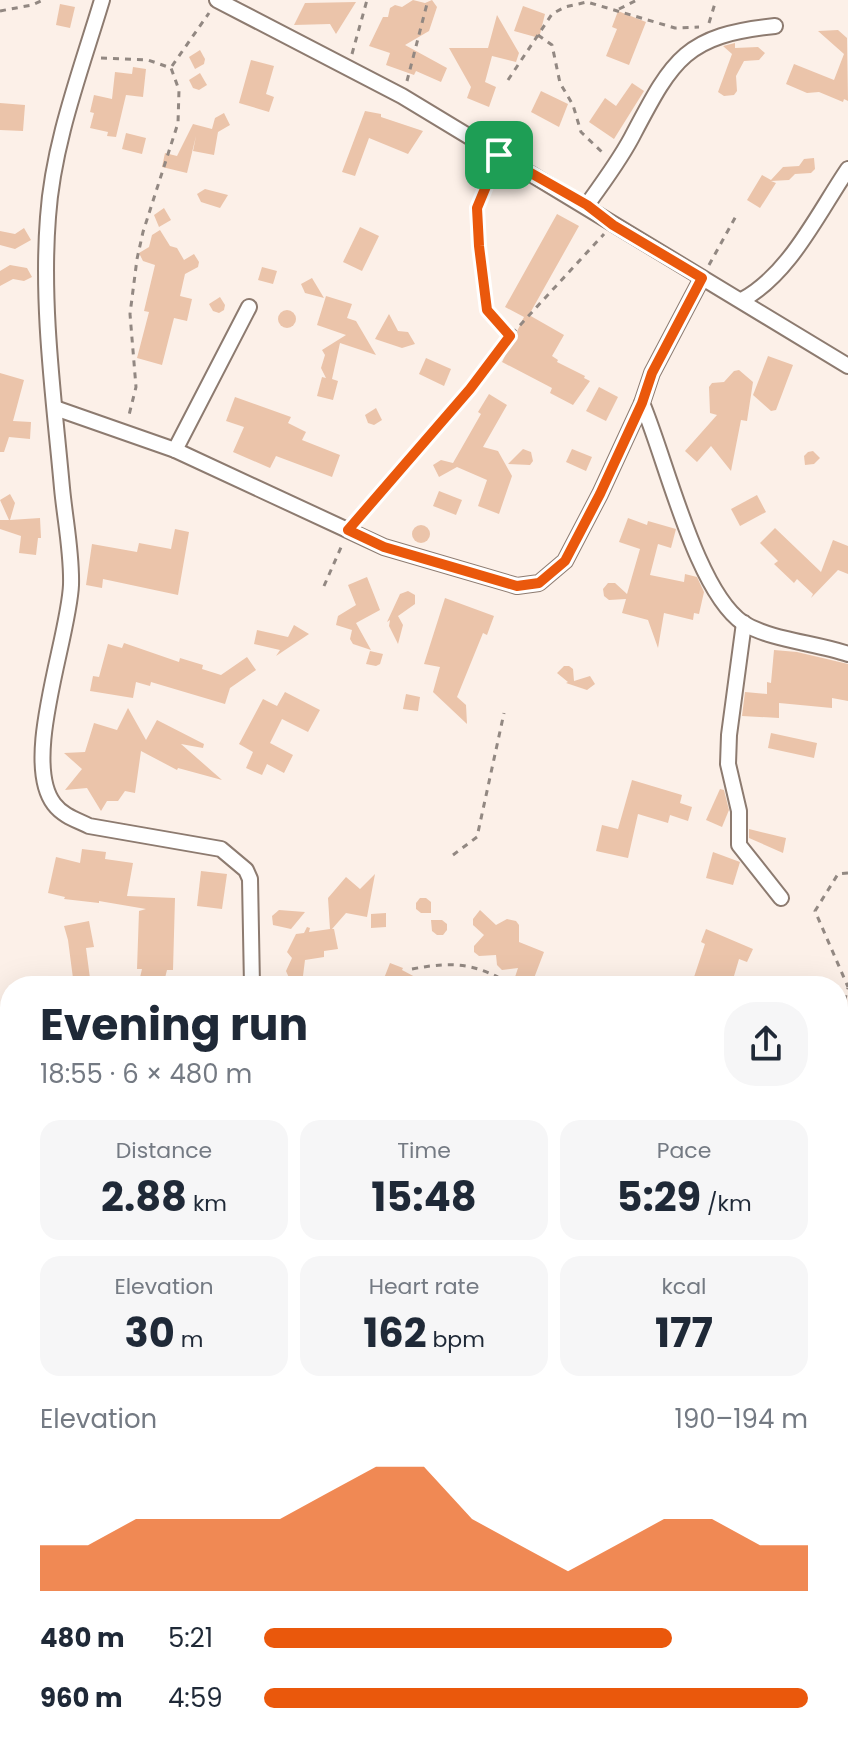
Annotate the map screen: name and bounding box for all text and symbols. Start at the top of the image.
pin [465,121,533,189]
icon: arrive [477,133,521,177]
text: Evening run [40,994,308,1055]
button: share [724,1002,808,1086]
text: 18:55 · 6 × 480 m [40,1056,252,1092]
text: Distance [116,1135,212,1166]
text: Time [397,1135,451,1166]
text: Pace [657,1135,711,1166]
text: 2.88 [101,1169,187,1225]
text: 15:48 [371,1169,477,1225]
text: 5:29 [616,1169,701,1225]
text: km [187,1188,227,1219]
text: /km [701,1188,752,1219]
text: Elevation [114,1271,214,1302]
text: Heart rate [369,1271,479,1302]
text: kcal [662,1271,706,1302]
text: 30 [125,1305,175,1361]
text: 162 [363,1305,427,1361]
text: 177 [655,1305,713,1361]
text: m [175,1324,203,1355]
text: bpm [427,1324,485,1355]
text: Elevation [40,1401,157,1437]
text: 190–194 m [675,1401,808,1437]
text: 480 m [40,1620,124,1656]
text: 5:21 [168,1620,213,1656]
text: 960 m [40,1680,123,1716]
text: 4:59 [168,1680,223,1716]

